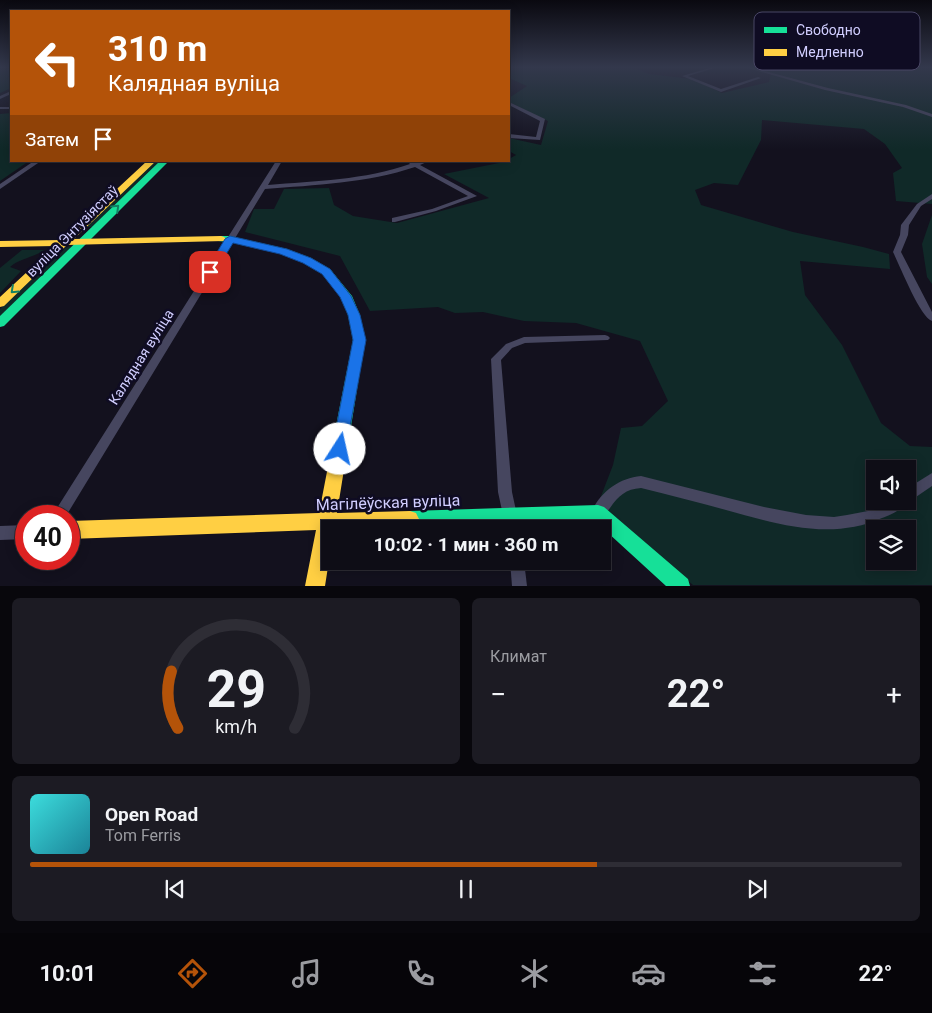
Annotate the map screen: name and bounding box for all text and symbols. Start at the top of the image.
legend [754,12,920,70]
text: Свободно [796,22,861,38]
text: 310 m [108,29,207,70]
icon: left [25,30,90,95]
text: Медленно [796,44,864,60]
text: Калядная вуліца [108,71,280,96]
icon: arrive [89,125,117,153]
text: Затем [25,128,79,151]
street label: вуліца Энтузіястаў [23,182,121,280]
one-way arrow [111,205,120,214]
pin [189,251,231,293]
icon: arrive [196,258,224,286]
one-way arrow [11,284,20,293]
street label: Калядная вуліца [105,306,177,408]
position arrow [313,422,365,474]
map controls [866,460,916,570]
button: sound [866,460,916,510]
street label: Магілёўская вуліца [315,490,461,515]
speed limit sign: 40 [15,505,80,570]
button: layers [866,520,916,570]
text: 10:02 · 1 мин · 360 m [374,533,558,556]
text: Климат [490,647,547,666]
text: 29 [206,659,266,720]
text: 22° [667,672,725,716]
text: − [490,678,506,711]
text: + [886,678,902,711]
text: km/h [215,716,257,737]
text: Open Road [105,803,198,826]
text: Tom Ferris [105,826,181,845]
icon: previous [161,875,189,903]
icon: pause [452,875,480,903]
icon: next [743,875,771,903]
icon: directions [175,956,210,991]
icon: music [289,956,324,991]
icon: phone [403,956,438,991]
icon: climate [517,956,552,991]
icon: car [631,956,666,991]
icon: filters [745,956,780,991]
text: 10:01 [39,961,96,986]
text: 22° [859,961,892,986]

